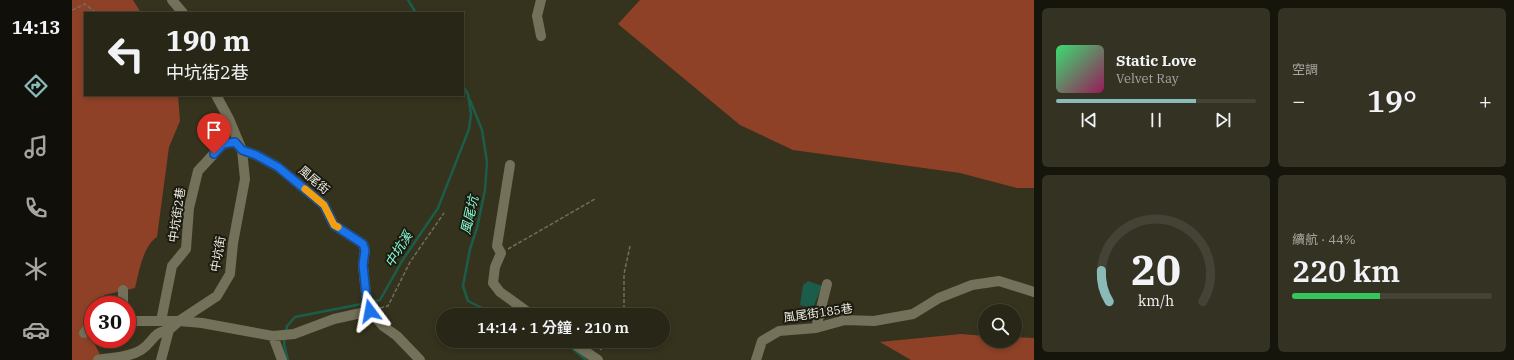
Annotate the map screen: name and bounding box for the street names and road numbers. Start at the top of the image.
street label: 風尾街 [296,162,333,197]
street label: 中坑街2巷 [165,187,188,243]
street label: 中坑街 [207,235,228,273]
street label: 風尾街185巷 [782,300,853,325]

